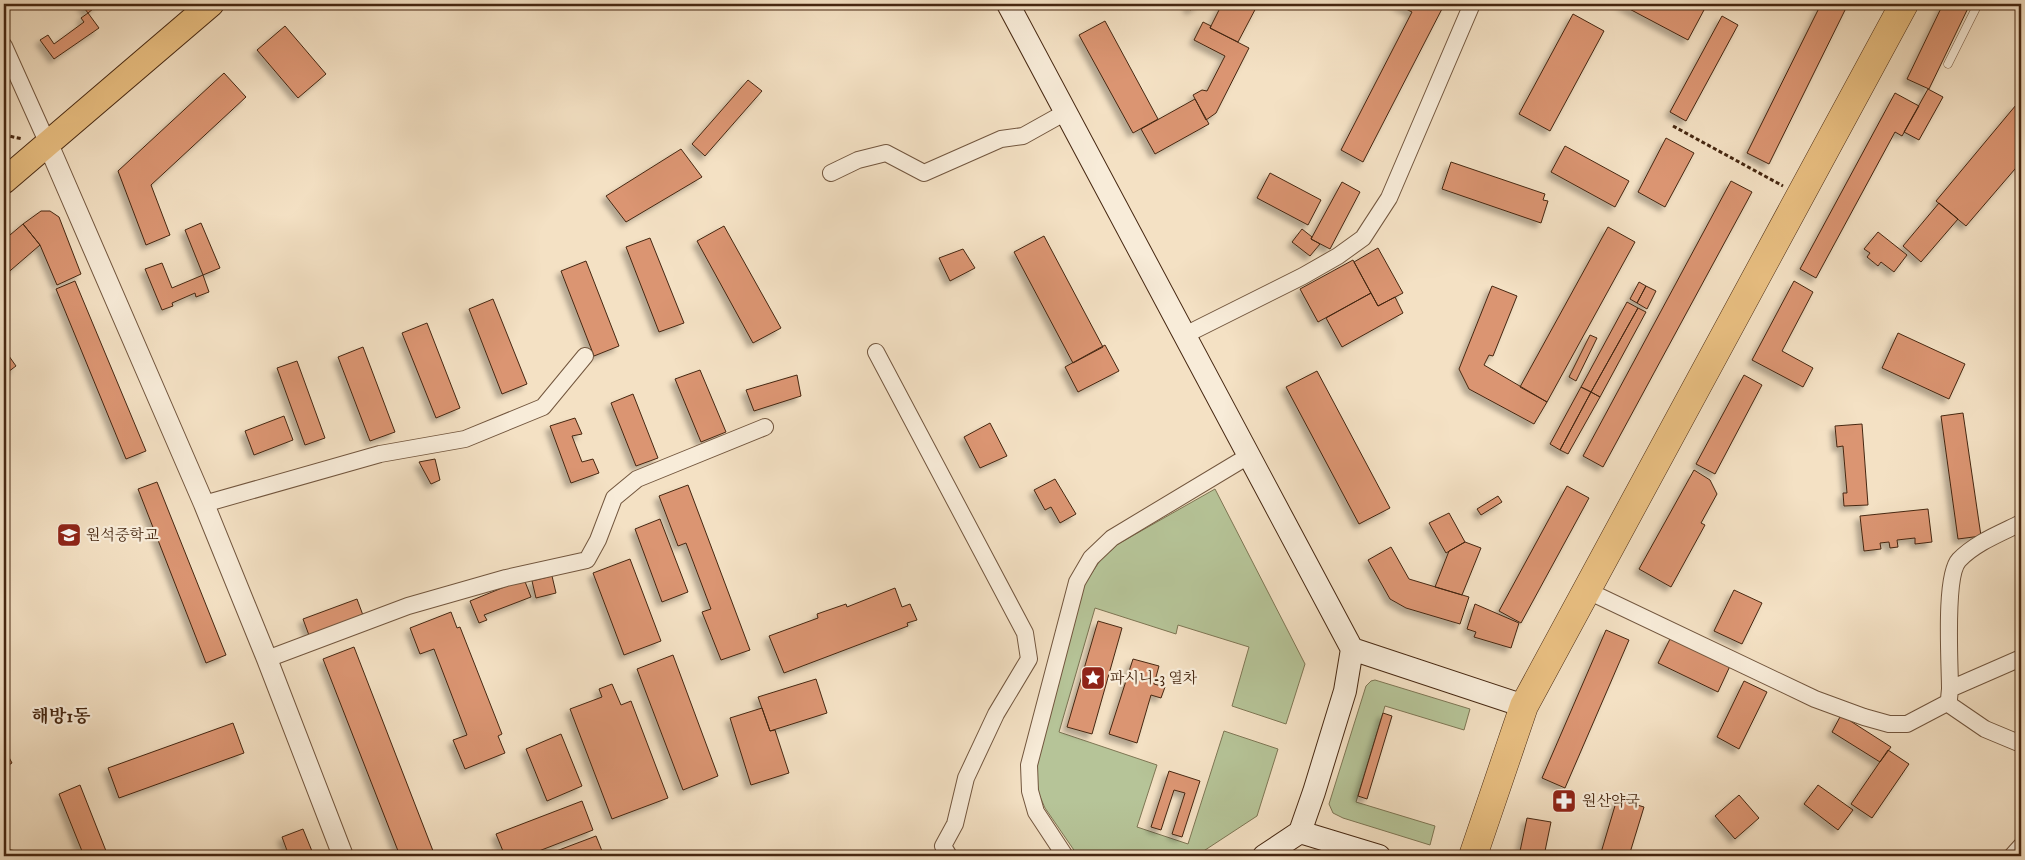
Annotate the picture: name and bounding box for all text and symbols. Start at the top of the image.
school or university icon: 원석중학교 [56,522,82,548]
place label: 원석중학교 [86,526,159,545]
place icon: 파시니-3 열차 [1080,665,1106,691]
place label: 파시니-3 열차 [1110,669,1198,688]
district label: 해방1동 [32,706,91,728]
pharmacy icon: 원산약국 [1551,788,1577,814]
place label: 원산약국 [1582,792,1640,811]

